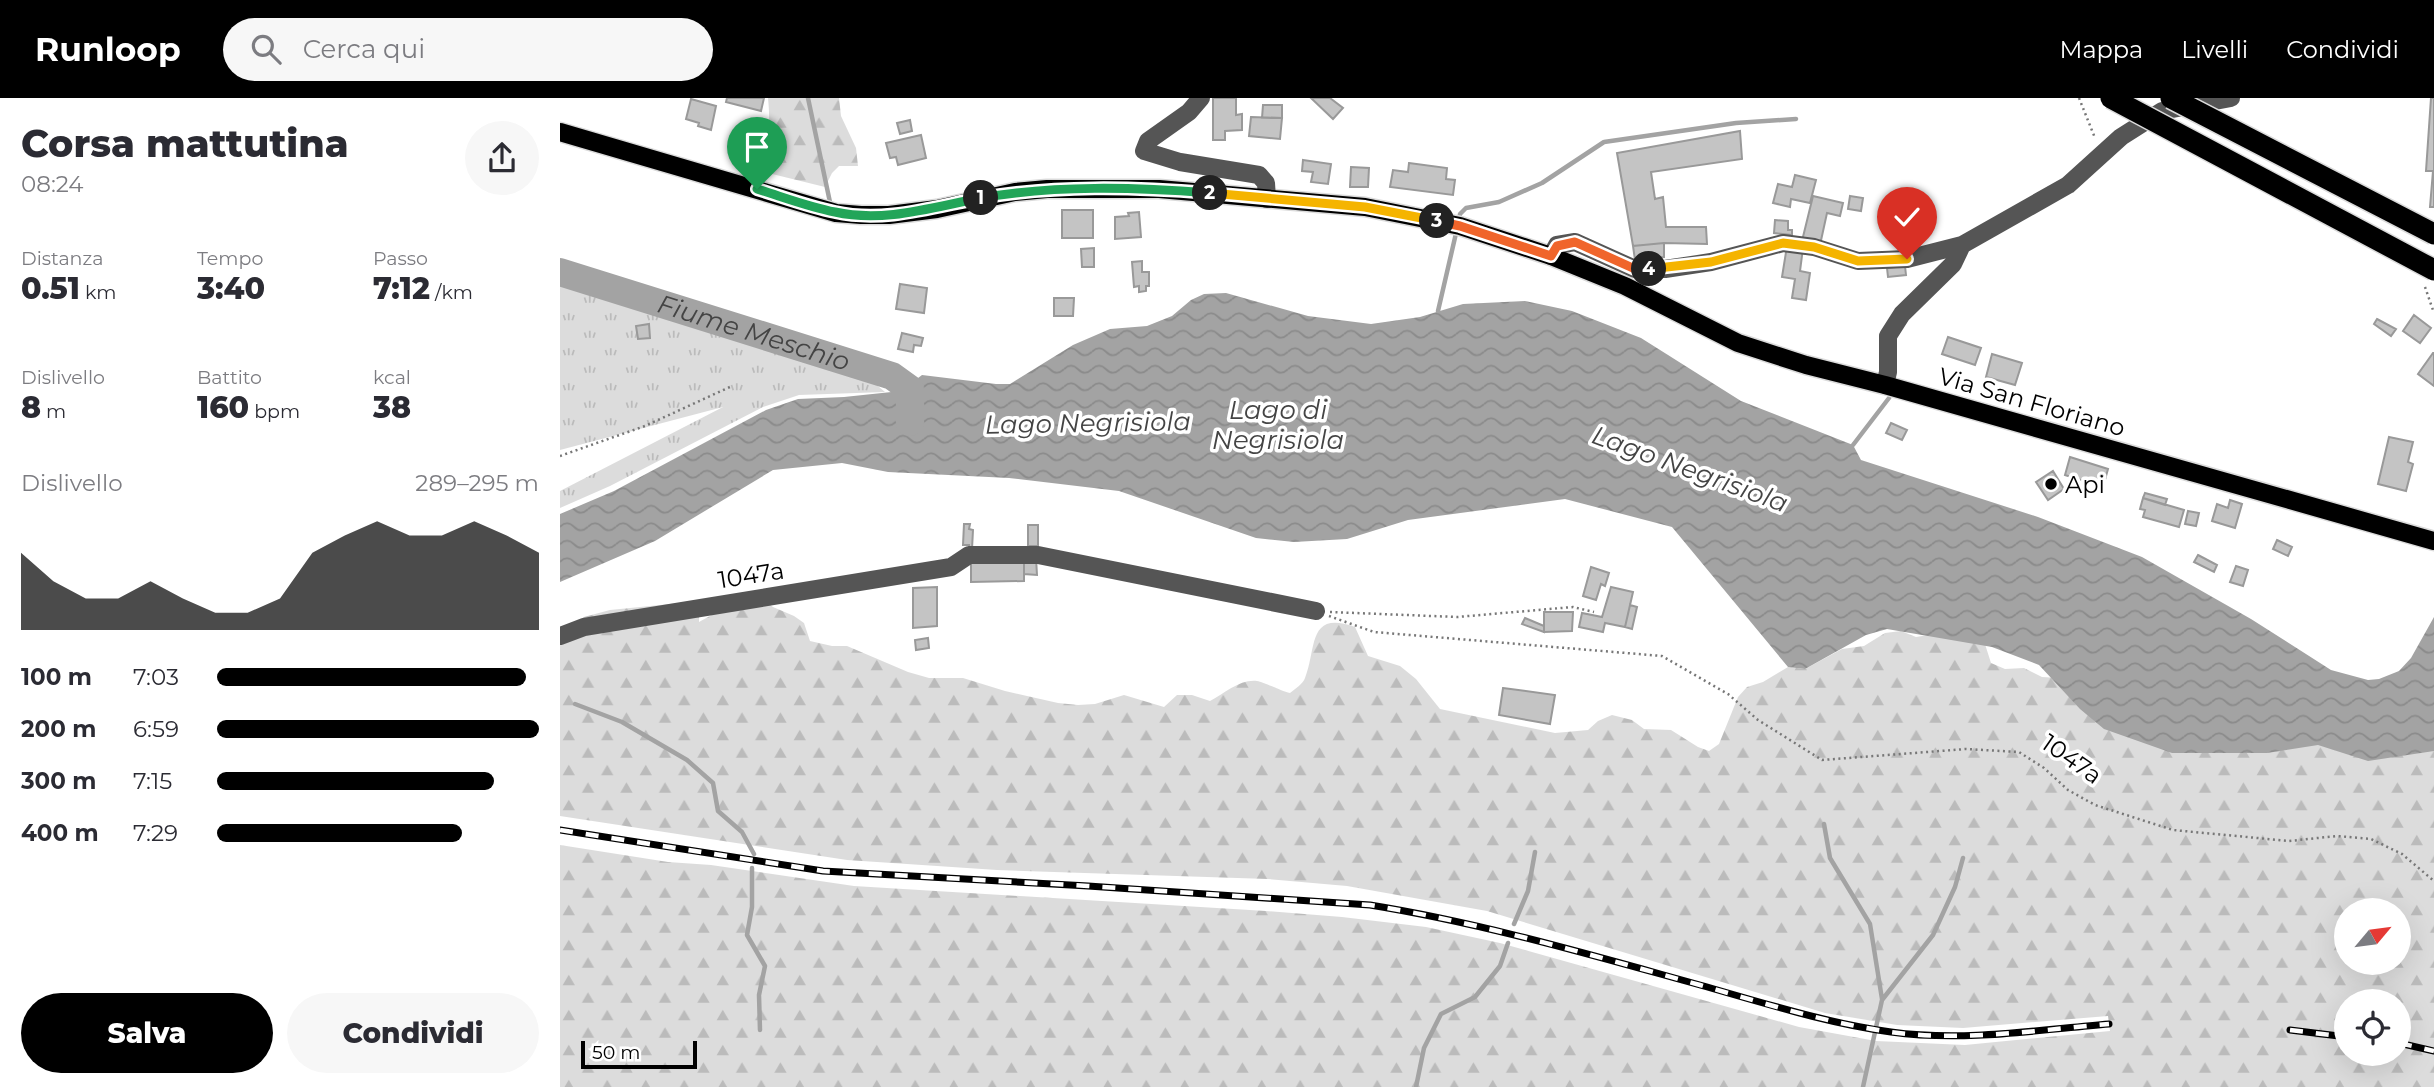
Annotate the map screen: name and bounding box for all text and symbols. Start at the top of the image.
search box [223,18,713,81]
text: Runloop [35,29,181,69]
icon: search [247,30,285,68]
text: Cerca qui [303,33,425,65]
text: Mappa [2060,35,2143,64]
text: Livelli [2181,35,2248,64]
text: Condividi [2286,35,2399,64]
pin [727,117,787,189]
text: Corsa mattutina [21,120,349,167]
button: share [465,121,539,195]
icon: arrive [738,128,776,166]
text: 08:24 [21,170,84,198]
pin: 2 [1192,176,1228,210]
pin: 1 [964,180,998,216]
text: 2 [1204,181,1215,204]
text: 1 [977,186,984,209]
pin [1877,187,1937,259]
icon: check [1888,198,1926,236]
pin: 3 [1420,204,1454,238]
text: 3 [1431,209,1442,232]
text: Distanza [21,247,103,270]
text: Tempo [197,247,263,270]
text: Passo [373,247,428,270]
pin: 4 [1632,252,1666,286]
text: 4 [1642,257,1655,280]
text: 0.51 [21,270,80,307]
text: 3:40 [197,270,265,307]
text: 7:12 [373,270,430,307]
text: km [80,281,116,304]
text: /km [430,281,473,304]
water label: Fiume Meschio [654,288,854,378]
street label: Via San Floriano [1935,362,2129,442]
text: Dislivello [21,366,105,389]
text: Battito [197,366,262,389]
text: kcal [373,366,411,389]
text: 8 [21,389,41,426]
text: 160 [197,389,249,426]
text: 38 [373,389,411,426]
water label: Lago di Negrisiola [1212,394,1344,456]
text: m [41,400,66,423]
text: bpm [249,400,300,423]
water label: Lago Negrisiola [985,405,1191,441]
water label: Lago Negrisiola [1588,419,1792,519]
text: Dislivello [21,469,123,497]
text: 289–295 m [415,469,539,497]
place label: Api [2065,470,2105,499]
marker: Api [2043,476,2059,492]
street label: 1047a [716,555,786,595]
text: 100 m [21,663,92,691]
text: 7:03 [133,663,179,691]
text: 200 m [21,715,96,743]
text: 6:59 [133,715,179,743]
street label: 1047a [2036,728,2108,790]
text: 300 m [21,767,97,795]
text: 7:15 [133,767,172,795]
text: 400 m [21,819,99,847]
text: 7:29 [133,819,178,847]
north arrow [2334,898,2412,975]
map controls [2334,898,2411,1066]
button: locate [2334,989,2411,1066]
button: Salva [21,993,273,1073]
button: Condividi [287,993,539,1073]
scale bar [581,1038,696,1070]
text: 50 m [592,1041,640,1064]

